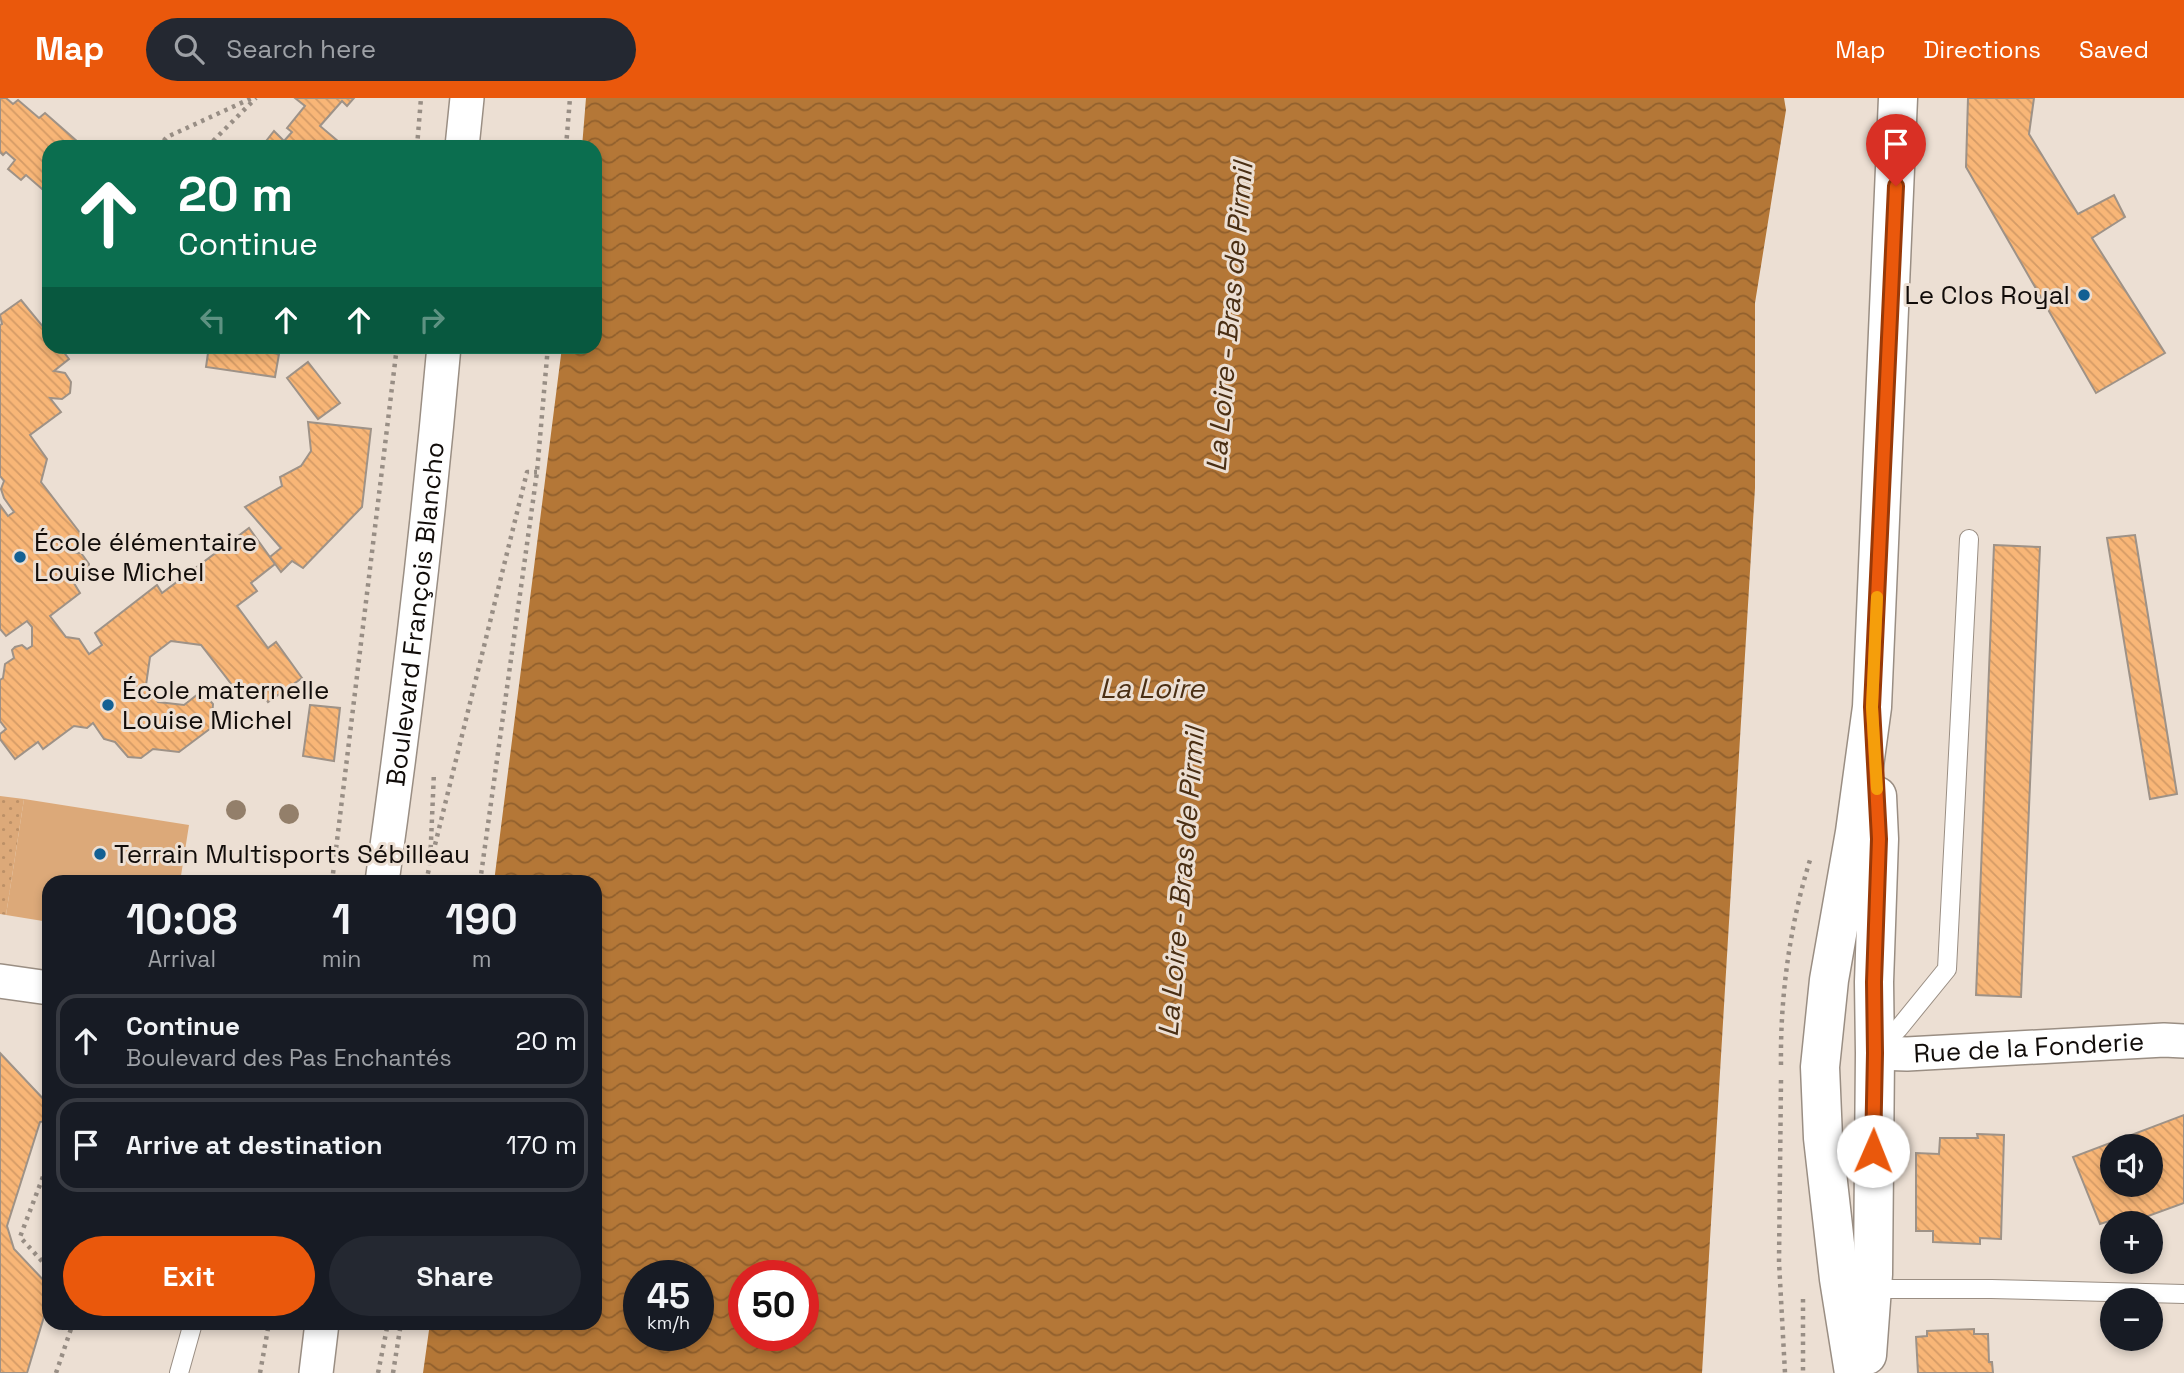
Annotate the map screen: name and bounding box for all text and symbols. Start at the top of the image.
search box [146,18,636,81]
text: Map [35,28,104,70]
icon: search [170,30,208,68]
text: Search here [226,32,376,66]
text: Map [1835,34,1885,65]
text: Directions [1923,34,2041,65]
text: Saved [2079,34,2149,65]
pin [1866,114,1926,186]
icon: arrive [1877,125,1915,163]
water label: La Loire - Bras de Pirmil [1198,158,1261,473]
text: 20 m [178,163,293,225]
icon: ahead [63,168,154,259]
text: Continue [178,224,318,264]
place label: Le Clos Royal [1905,278,2070,312]
marker: Le Clos Royal [2076,287,2092,303]
icon: left [194,301,232,339]
icon: ahead [267,301,305,339]
icon: ahead [340,301,378,339]
icon: right [413,301,451,339]
street label: Boulevard François Blancho [378,440,452,788]
place label: École élémentaire Louise Michel [34,525,257,589]
marker: École élémentaire Louise Michel [12,549,28,565]
water label: La Loire [1100,670,1206,706]
place label: École maternelle Louise Michel [122,673,329,737]
marker: École maternelle Louise Michel [100,697,116,713]
water label: La Loire - Bras de Pirmil [1150,723,1213,1038]
place label: Terrain Multisports Sébilleau [114,837,470,871]
marker: Terrain Multisports Sébilleau [92,846,108,862]
text: 10:08 [126,893,237,946]
text: 1 [332,893,351,946]
text: 190 [446,893,518,946]
text: Arrival [148,944,216,974]
text: min [322,944,361,974]
text: m [472,944,492,974]
text: Continue [126,1009,240,1043]
icon: ahead [67,1022,105,1060]
text: 20 m [516,1024,577,1058]
street label: Rue de la Fonderie [1913,1024,2145,1071]
text: Boulevard des Pas Enchantés [126,1043,452,1073]
position arrow [1836,1114,1910,1188]
icon: arrive [67,1126,105,1164]
text: Arrive at destination [126,1128,383,1162]
text: 170 m [506,1128,577,1162]
map controls [2100,1134,2163,1351]
button: sound [2100,1134,2163,1197]
button: + [2100,1211,2163,1274]
button: Exit [63,1236,315,1316]
button: Share [329,1236,581,1316]
speed limit sign: 50 [728,1260,819,1351]
text: 45 [647,1274,690,1318]
button: − [2100,1288,2163,1351]
text: km/h [647,1311,690,1334]

